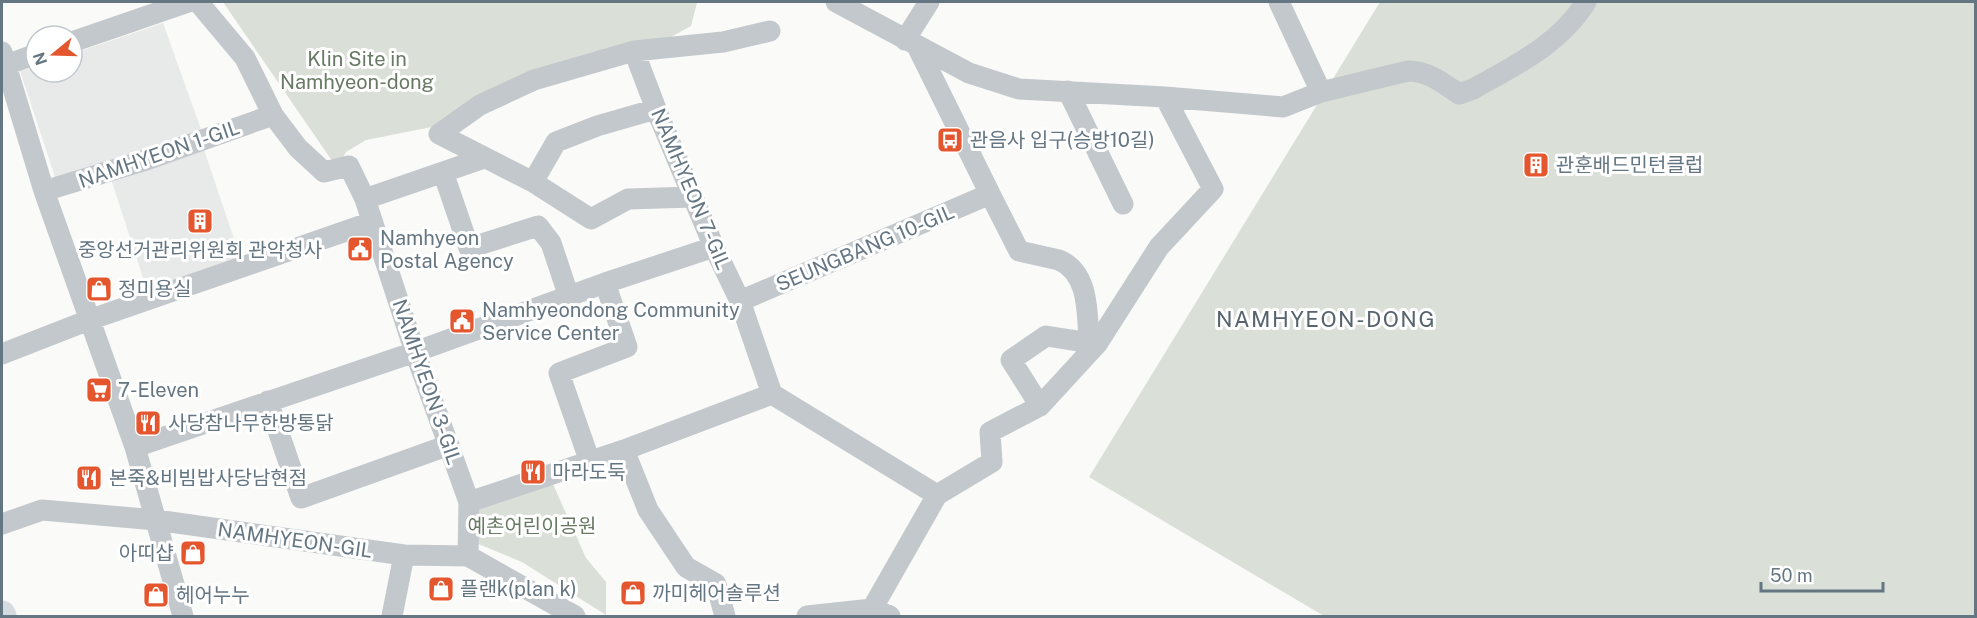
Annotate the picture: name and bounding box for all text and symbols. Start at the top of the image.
north arrow [24,24,84,84]
park label: Klin Site in Namhyeon-dong [280,47,434,94]
text: N [29,50,51,68]
street label: NAMHYEON 7-GIL [646,105,736,273]
street label: NAMHYEON 1-GIL [75,115,243,193]
bus stop icon: 관음사 입구(승방10길) [935,125,965,155]
place label: 관음사 입구(승방10길) [970,128,1155,152]
building icon: 관훈배드민턴클럽 [1521,150,1551,180]
place label: 관훈배드민턴클럽 [1556,153,1703,177]
street label: SEUNGBANG 10-GIL [772,200,958,296]
building icon: 중앙선거관리위원회 관악청사 [185,206,215,236]
place label: Namhyeon Postal Agency [380,226,514,273]
public building icon: Namhyeon Postal Agency [345,234,375,264]
place label: 중앙선거관리위원회 관악청사 [78,238,322,262]
shop icon: 정미용실 [84,274,114,304]
place label: 정미용실 [118,277,192,301]
street label: NAMHYEON 3-GIL [387,296,467,468]
place label: Namhyeondong Community Service Center [482,298,740,345]
public building icon: Namhyeondong Community Service Center [447,306,477,336]
district label: NAMHYEON-DONG [1216,306,1436,332]
supermarket icon: 7-Eleven [84,375,114,405]
place label: 7-Eleven [118,378,199,402]
restaurant icon: 사당참나무한방통닭 [133,408,163,438]
place label: 사당참나무한방통닭 [168,411,334,435]
restaurant icon: 마라도둑 [518,457,548,487]
place label: 마라도둑 [552,460,626,484]
restaurant icon: 본죽&비빔밥사당남현점 [74,463,104,493]
place label: 본죽&비빔밥사당남현점 [109,466,307,490]
park label: 예촌어린이공원 [468,514,596,538]
street label: NAMHYEON-GIL [216,517,374,563]
shop icon: 아띠샵 [178,538,208,568]
place label: 아띠샵 [119,541,174,565]
scale bar [1761,555,1882,593]
text: 50 m [1770,565,1813,586]
shop icon: 플랜k(plan k) [426,574,456,604]
place label: 플랜k(plan k) [460,577,577,601]
shop icon: 까미헤어솔루션 [618,578,648,608]
shop icon: 헤어누누 [141,580,171,610]
place label: 까미헤어솔루션 [652,581,781,605]
place label: 헤어누누 [176,583,250,607]

